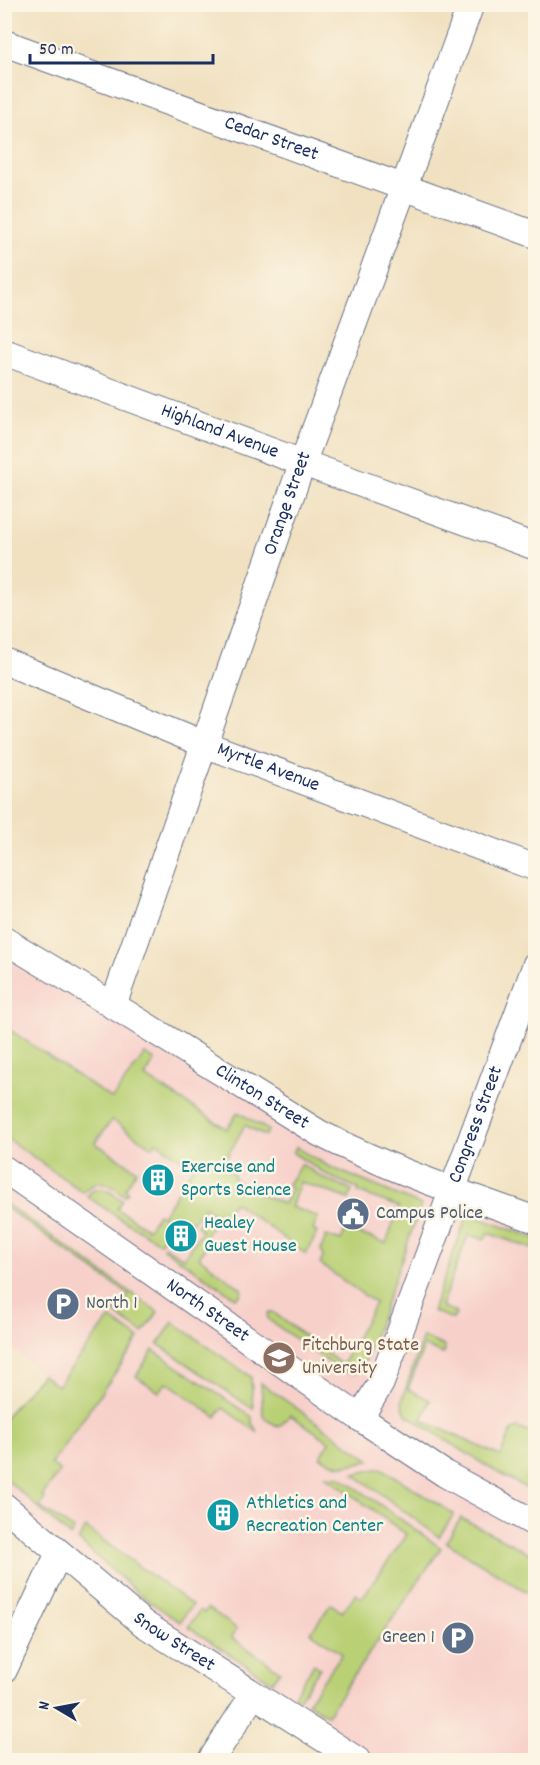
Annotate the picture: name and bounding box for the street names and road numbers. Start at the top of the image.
street label: Cedar Street [220,110,322,169]
street label: Highland Avenue [157,397,283,467]
street label: Orange Street [257,448,320,559]
street label: Myrtle Avenue [213,736,324,800]
street label: Clinton Street [209,1058,314,1137]
street label: Congress Street [442,1062,511,1188]
street label: North Street [160,1272,255,1350]
street label: Snow Street [126,1606,220,1680]

